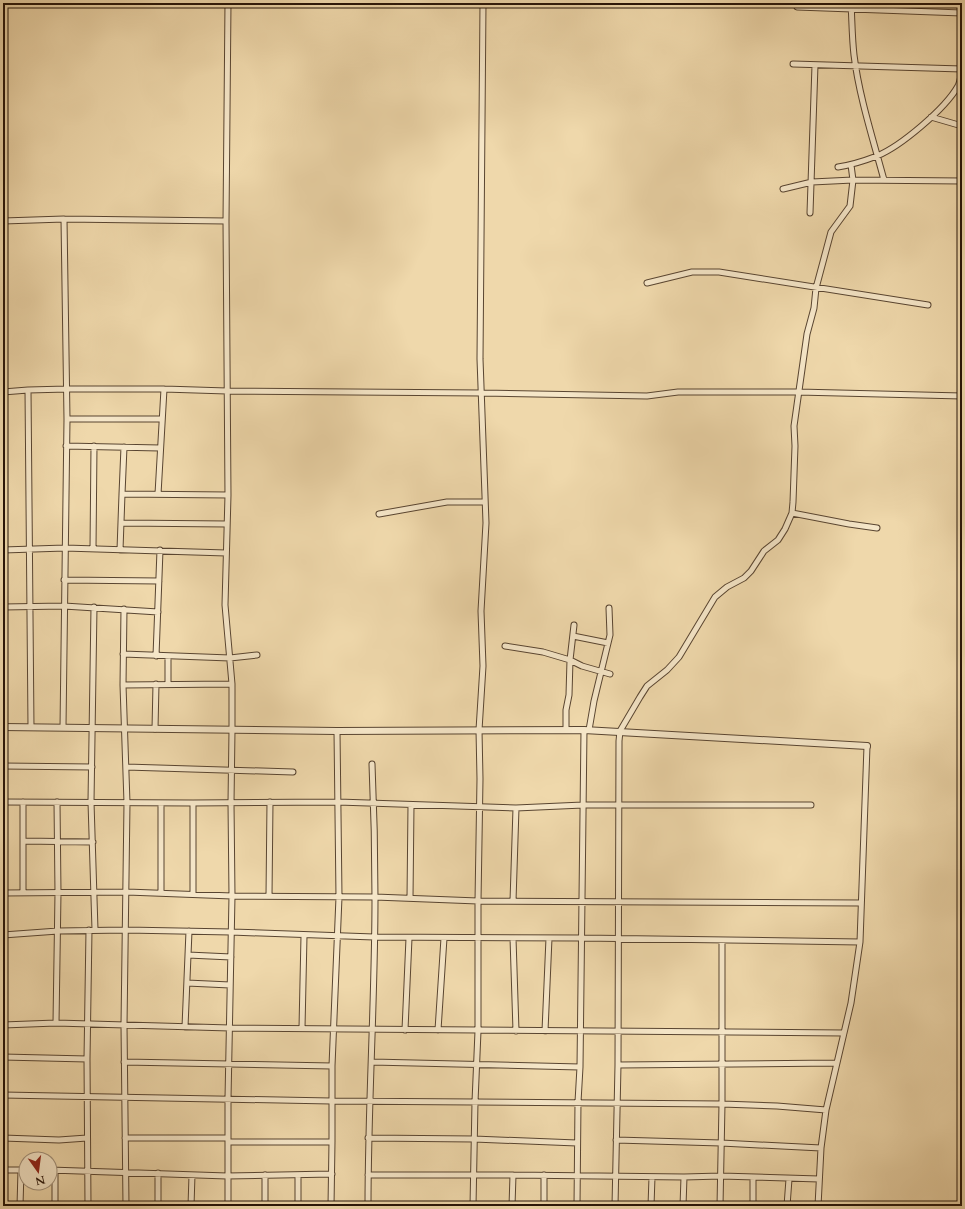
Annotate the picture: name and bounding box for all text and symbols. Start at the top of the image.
north arrow [18,1151,58,1191]
text: N [33,1172,47,1189]

